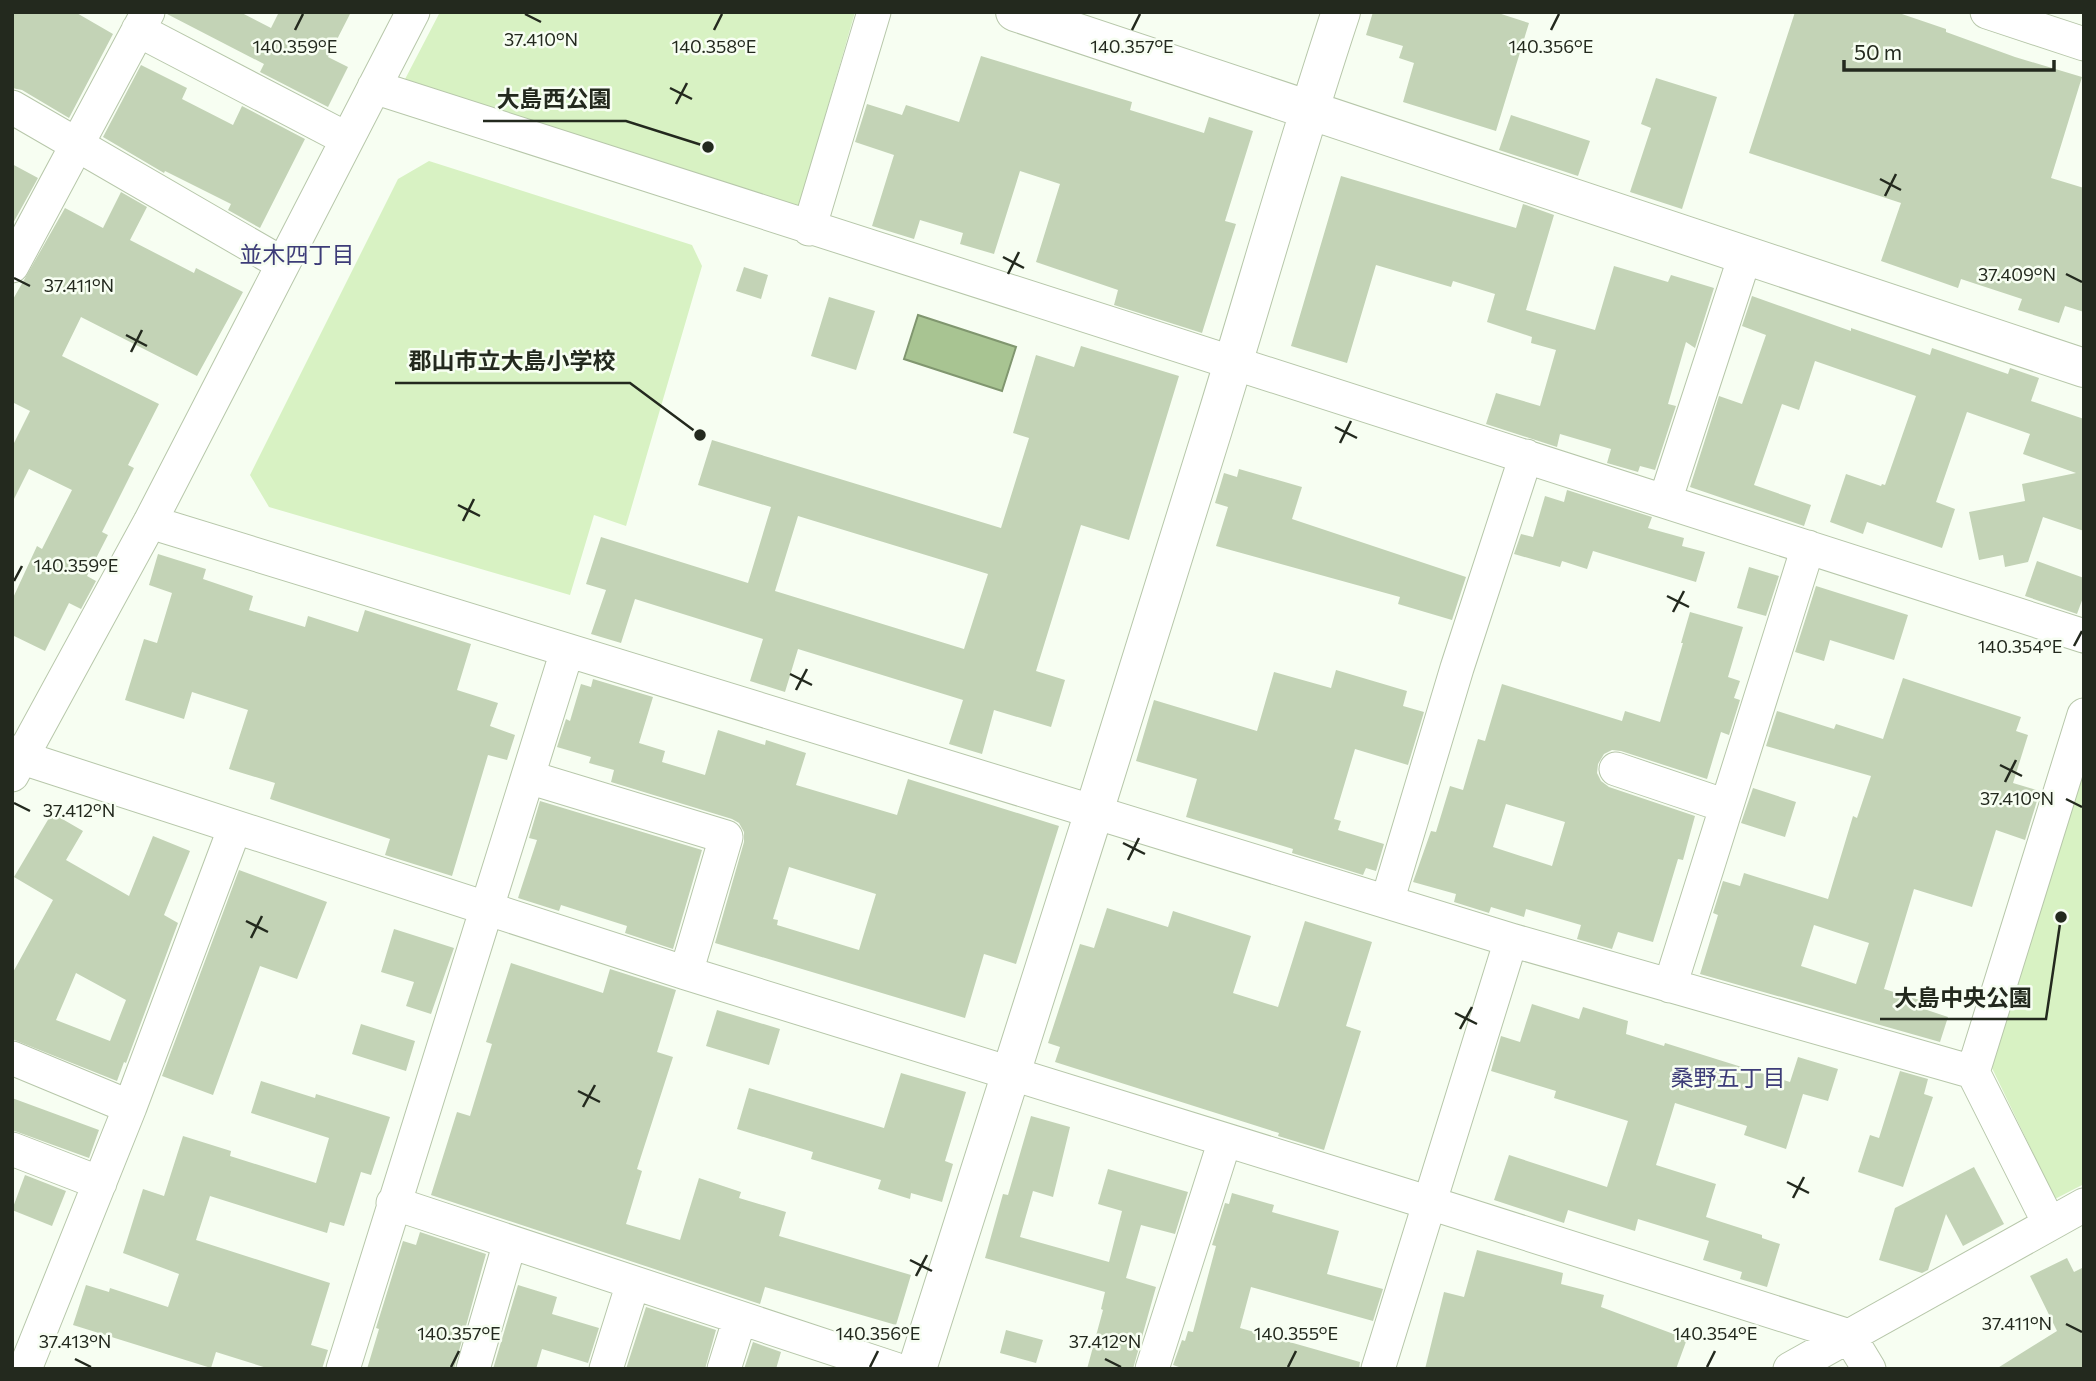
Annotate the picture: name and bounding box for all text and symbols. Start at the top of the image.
text: 37.410°N [504,28,578,50]
scale bar [1844,28,2054,72]
text: 140.359°E [253,35,337,57]
text: 140.358°E [672,35,756,57]
text: 140.357°E [1090,35,1174,57]
text: 140.356°E [1509,35,1593,57]
text: 50 m [1854,39,1902,64]
callout: 大島西公園 [483,77,626,121]
text: 大島西公園 [497,84,612,112]
district label: 並木四丁目 [240,240,355,268]
text: 37.409°N [1978,263,2056,285]
text: 37.411°N [44,274,114,296]
callout: 郡山市立大島小学校 [395,339,630,383]
text: 郡山市立大島小学校 [409,346,616,374]
text: 140.359°E [34,554,118,576]
text: 140.354°E [1978,635,2062,657]
text: 37.410°N [1980,787,2054,809]
text: 37.412°N [43,799,115,821]
callout: 大島中央公園 [1880,975,2046,1019]
text: 大島中央公園 [1894,983,2032,1011]
district label: 桑野五丁目 [1671,1063,1786,1091]
text: 37.411°N [1982,1312,2052,1334]
text: 140.357°E [417,1322,501,1344]
text: 140.356°E [836,1322,920,1344]
text: 140.355°E [1254,1322,1338,1344]
text: 140.354°E [1673,1322,1757,1344]
text: 37.413°N [39,1330,111,1352]
text: 37.412°N [1069,1330,1141,1352]

